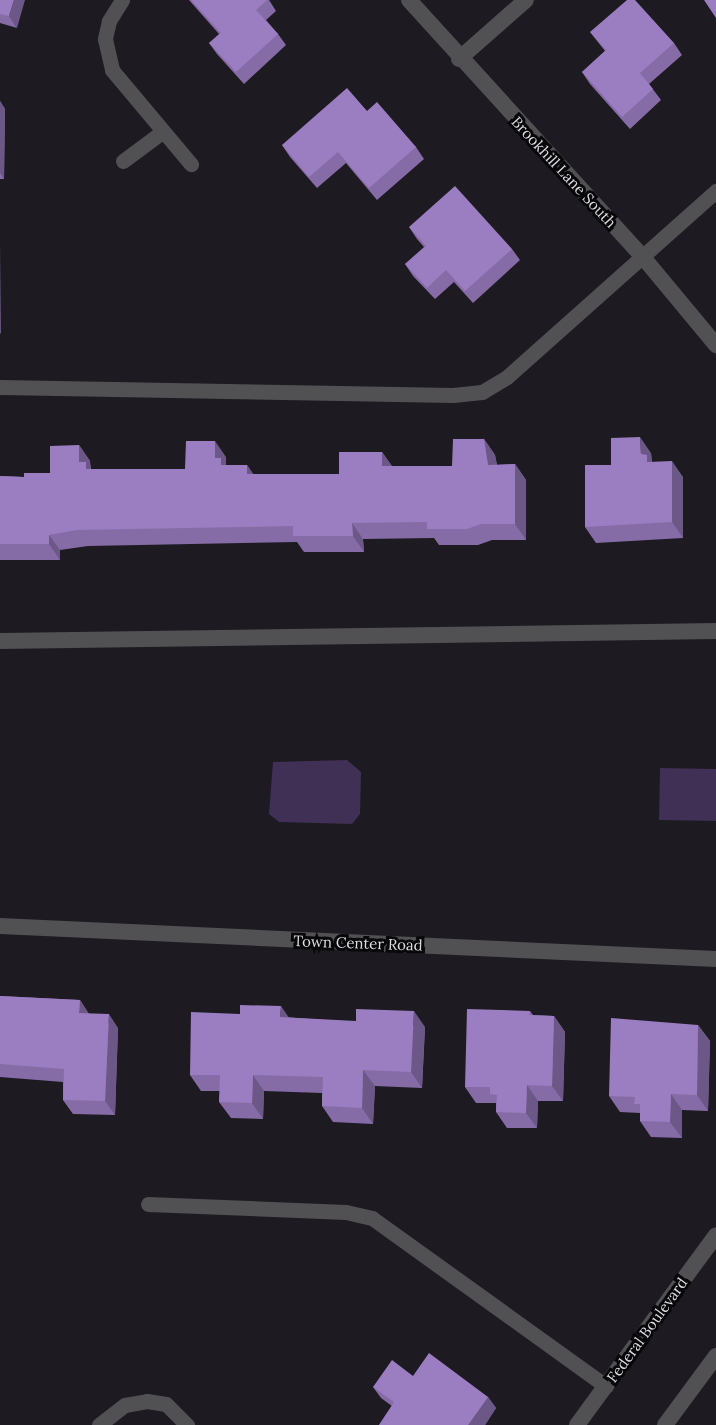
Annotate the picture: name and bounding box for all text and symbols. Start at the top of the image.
street label: Brookhill Lane South [508,113,620,231]
street label: Town Center Road [293,932,423,954]
street label: Federal Boulevard [603,1274,691,1386]

